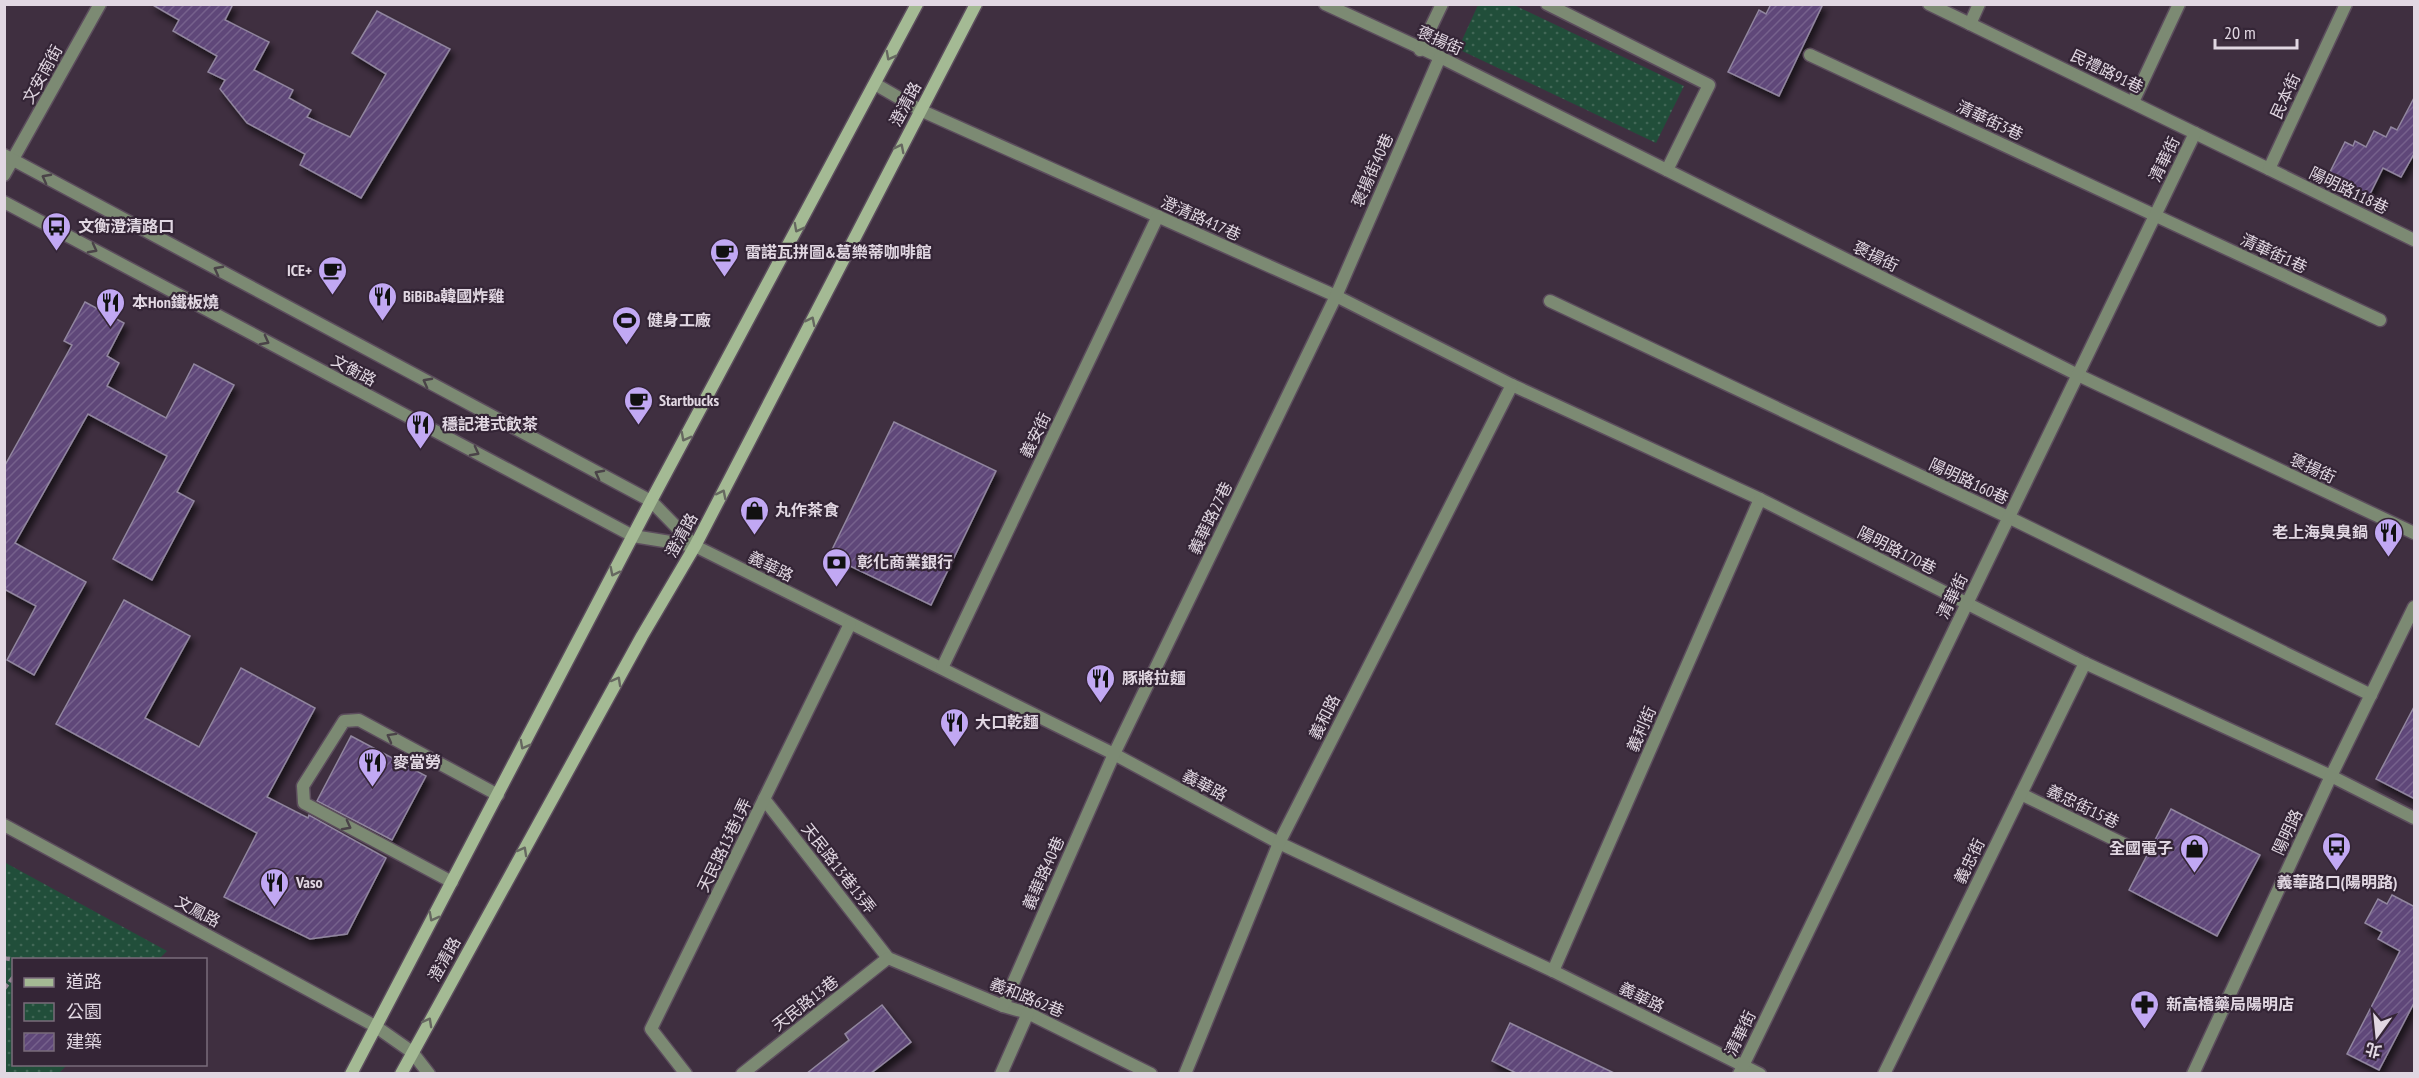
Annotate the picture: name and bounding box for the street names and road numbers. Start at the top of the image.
street label: 褒揚街 [1414,21,1466,59]
street label: 文安南街 [18,41,66,107]
street label: 民禮路91巷 [2067,45,2147,97]
street label: 民本街 [2266,70,2304,122]
street label: 澄清路 [885,78,925,130]
street label: 清華街3巷 [1954,96,2026,144]
street label: 褒揚街40巷 [1347,130,1397,210]
street label: 清華街 [2144,133,2184,185]
street label: 陽明路118巷 [2306,162,2392,218]
street label: 澄清路417巷 [1158,191,1244,245]
street label: 清華街1巷 [2238,229,2310,277]
street label: 褒揚街 [1850,236,1902,276]
street label: 文衡路 [328,350,380,390]
street label: 義安街 [1015,409,1055,461]
street label: 褒揚街 [2287,449,2339,487]
street label: 陽明路160巷 [1926,454,2012,508]
street label: 義華路27巷 [1184,478,1236,558]
street label: 澄清路 [661,509,701,561]
street label: 陽明路170巷 [1854,522,1940,578]
street label: 義華路 [745,546,797,586]
street label: 清華街 [1932,570,1972,622]
street label: 義和路 [1304,691,1344,743]
street label: 義利街 [1622,703,1660,755]
street label: 義華路 [1179,765,1231,805]
street label: 義忠街15巷 [2043,780,2123,832]
street label: 天民路13巷1弄 [693,795,755,895]
street label: 陽明路 [2268,806,2306,858]
street label: 天民路13巷13弄 [798,819,880,917]
street label: 義華路40巷 [1018,833,1068,913]
street label: 義忠街 [1949,835,1989,887]
street label: 文鳳路 [172,891,224,931]
street label: 澄清路 [424,933,464,985]
street label: 天民路13巷 [768,971,842,1035]
street label: 義和路62巷 [987,973,1067,1021]
street label: 義華路 [1616,977,1668,1017]
street label: 清華街 [1720,1007,1760,1059]

